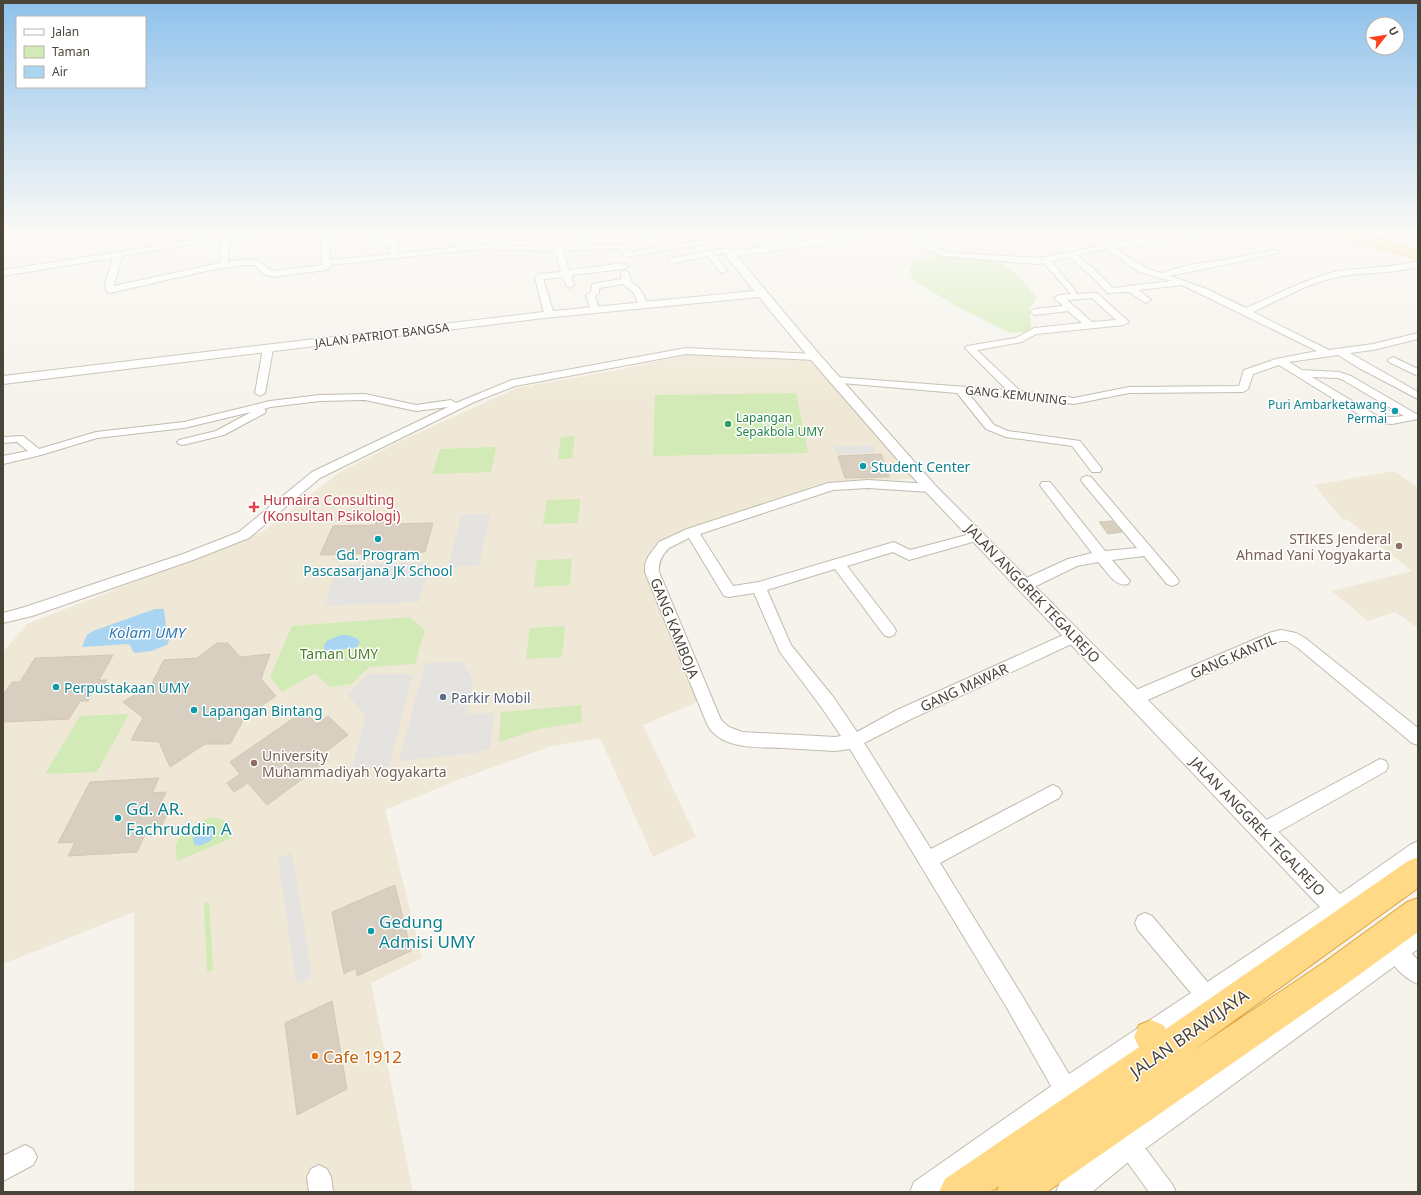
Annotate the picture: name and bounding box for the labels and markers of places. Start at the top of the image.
place label: Puri Ambarketawang Permai [1268,396,1387,427]
marker: Puri Ambarketawang Permai [1390,406,1400,416]
place label: Lapangan Sepakbola UMY [736,409,824,440]
marker: Lapangan Sepakbola UMY [723,419,733,429]
place label: Student Center [871,457,971,476]
marker: Student Center [858,461,868,471]
place label: Humaira Consulting (Konsultan Psikologi) [263,490,400,525]
marker: Humaira Consulting (Konsultan Psikologi) [248,501,260,513]
place label: STIKES Jenderal Ahmad Yani Yogyakarta [1236,529,1391,564]
marker: Gd. Program Pascasarjana JK School [373,534,383,544]
marker: STIKES Jenderal Ahmad Yani Yogyakarta [1394,541,1404,551]
place label: Gd. Program Pascasarjana JK School [303,545,453,580]
place label: Perpustakaan UMY [64,678,189,697]
marker: Perpustakaan UMY [51,682,61,692]
place label: Parkir Mobil [451,688,531,707]
marker: Parkir Mobil [438,692,448,702]
place label: Lapangan Bintang [202,701,323,720]
marker: Lapangan Bintang [189,705,199,715]
place label: University Muhammadiyah Yogyakarta [262,746,447,781]
marker: University Muhammadiyah Yogyakarta [249,758,259,768]
place label: Gd. AR. Fachruddin A [126,797,232,840]
marker: Gd. AR. Fachruddin A [113,813,123,823]
place label: Gedung Admisi UMY [379,910,475,953]
marker: Gedung Admisi UMY [366,926,376,936]
place label: Cafe 1912 [323,1045,402,1068]
marker: Cafe 1912 [310,1051,320,1061]

